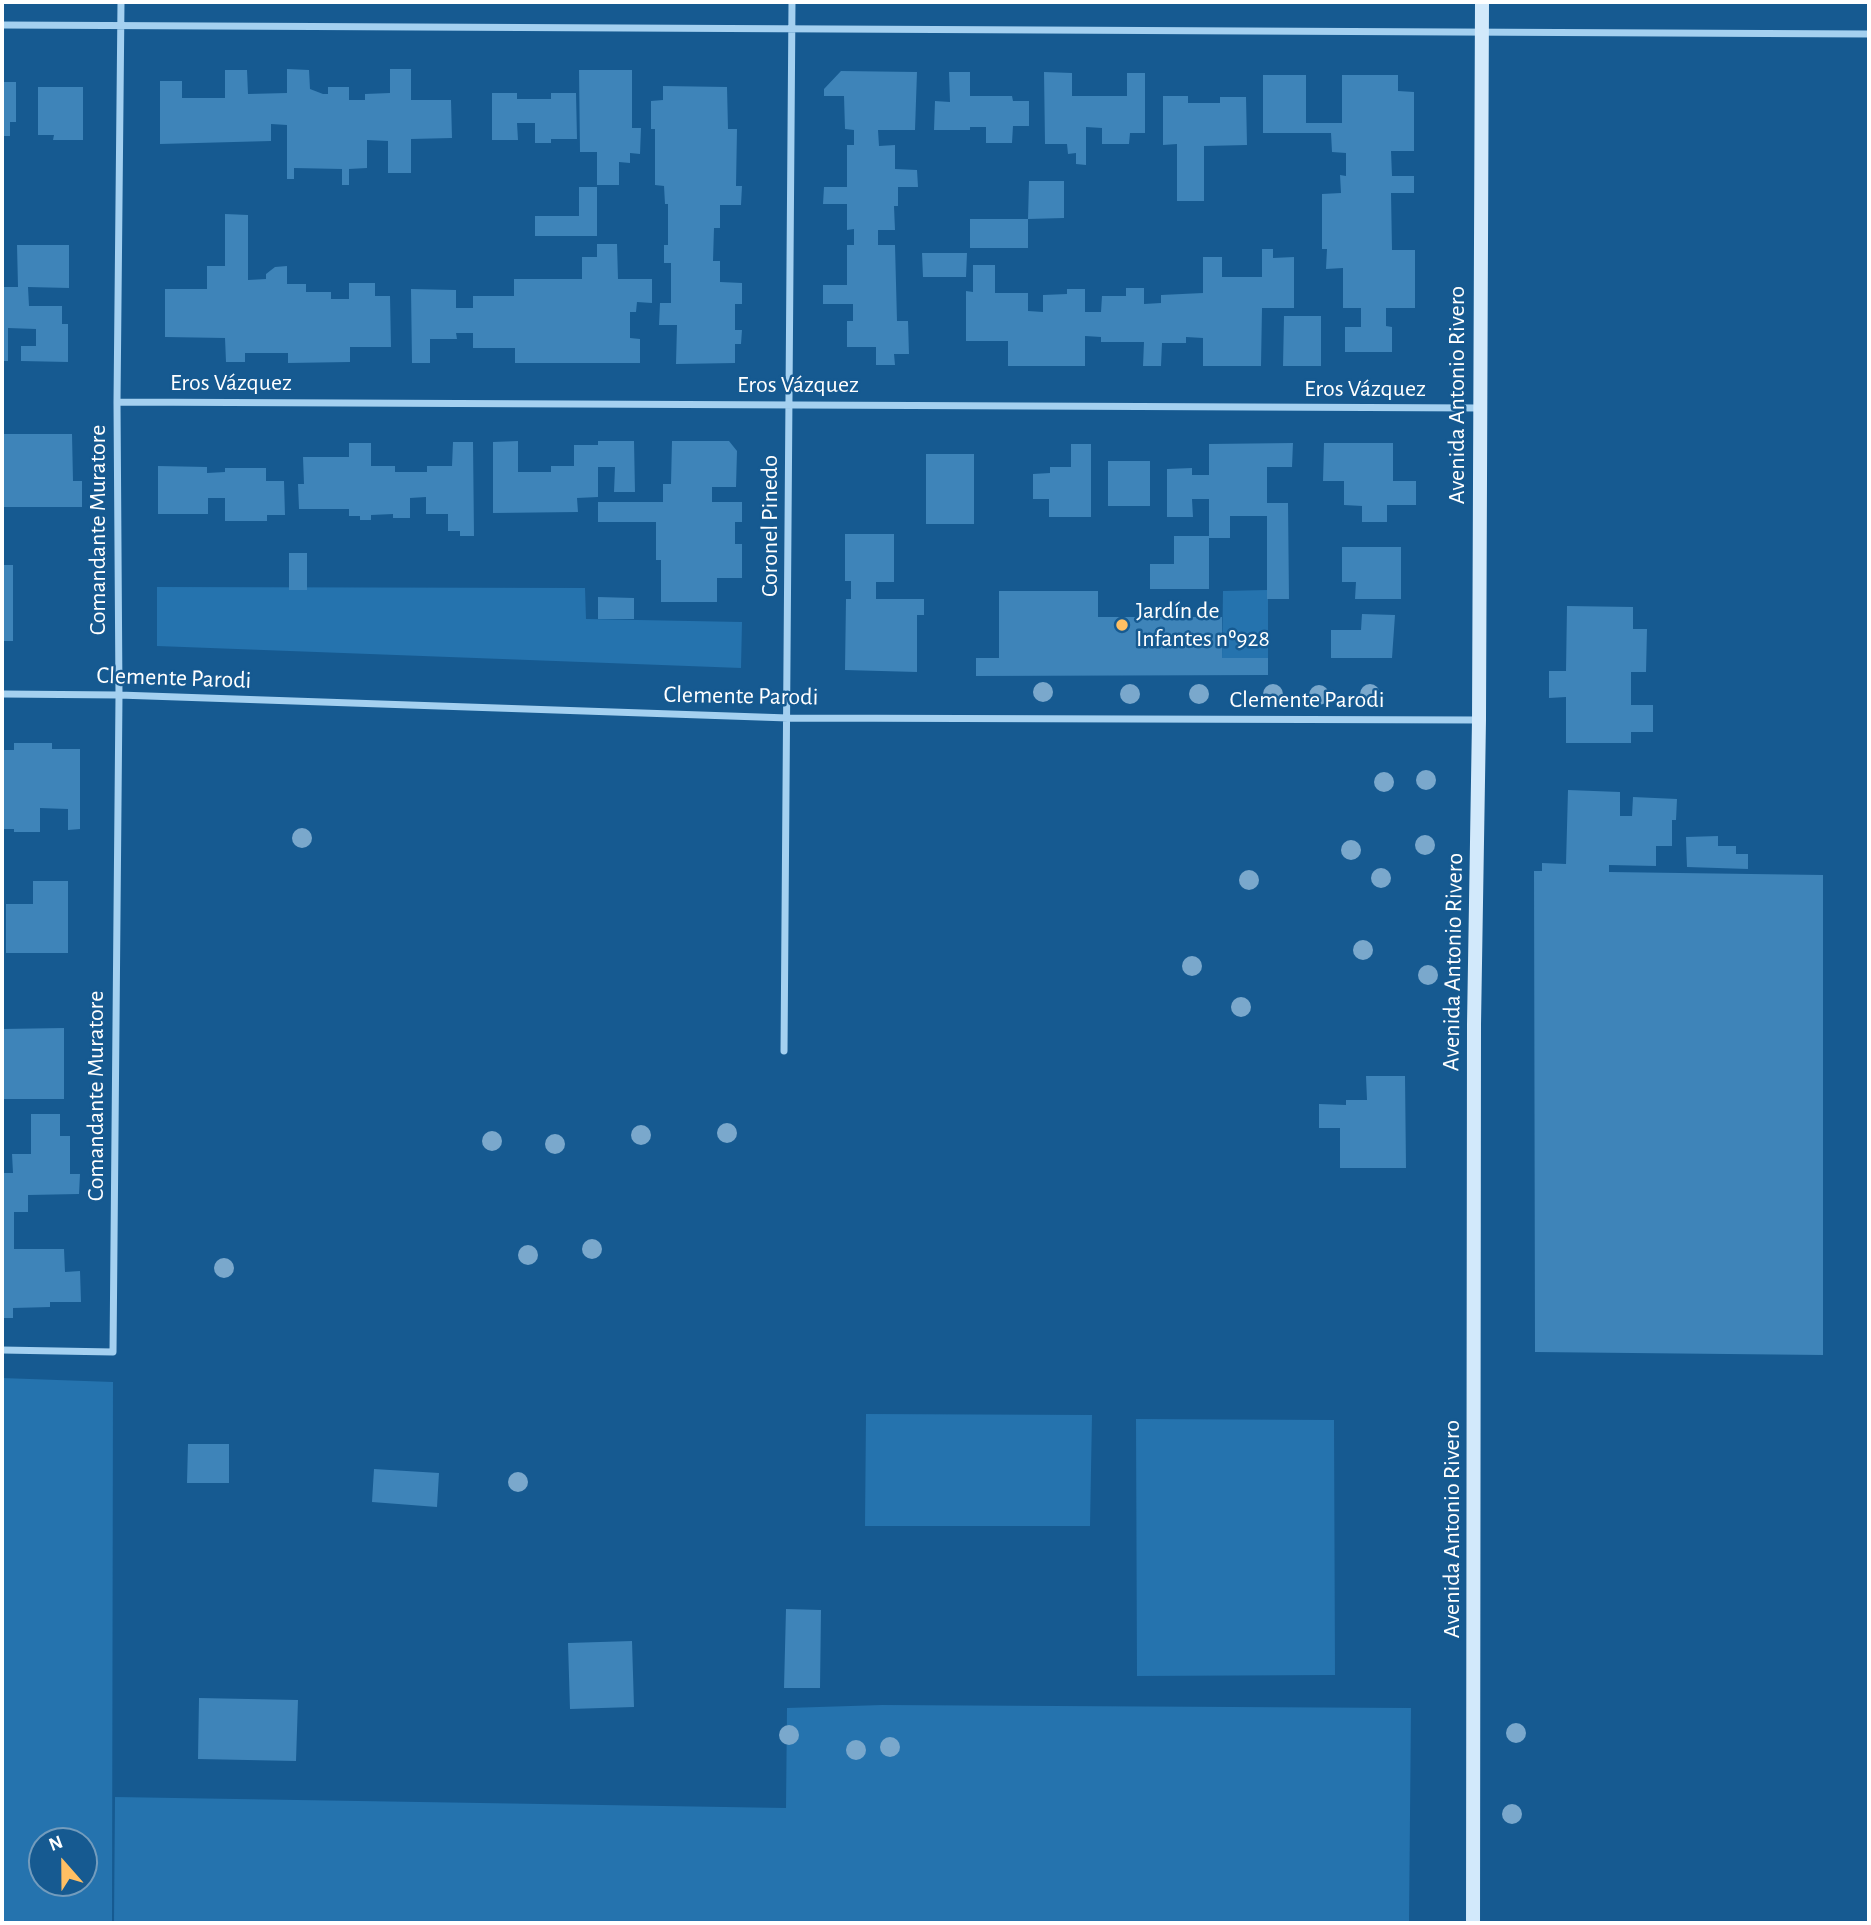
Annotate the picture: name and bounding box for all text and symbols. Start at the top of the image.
street label: Avenida Antonio Rivero [1443,286,1471,504]
street label: Eros Vázquez [170,369,292,397]
street label: Eros Vázquez [737,371,859,399]
street label: Eros Vázquez [1304,375,1426,403]
street label: Comandante Muratore [84,425,112,635]
street label: Coronel Pinedo [756,455,784,597]
place label: Jardín de Infantes nº928 [1136,597,1270,653]
marker: Jardín de Infantes nº928 [1114,617,1130,633]
street label: Clemente Parodi [96,661,252,695]
street label: Clemente Parodi [663,680,819,712]
street label: Clemente Parodi [1230,686,1384,714]
street label: Avenida Antonio Rivero [1437,853,1469,1071]
street label: Comandante Muratore [82,991,110,1201]
street label: Avenida Antonio Rivero [1438,1420,1466,1638]
north arrow [28,1827,98,1897]
text: N [46,1833,66,1855]

